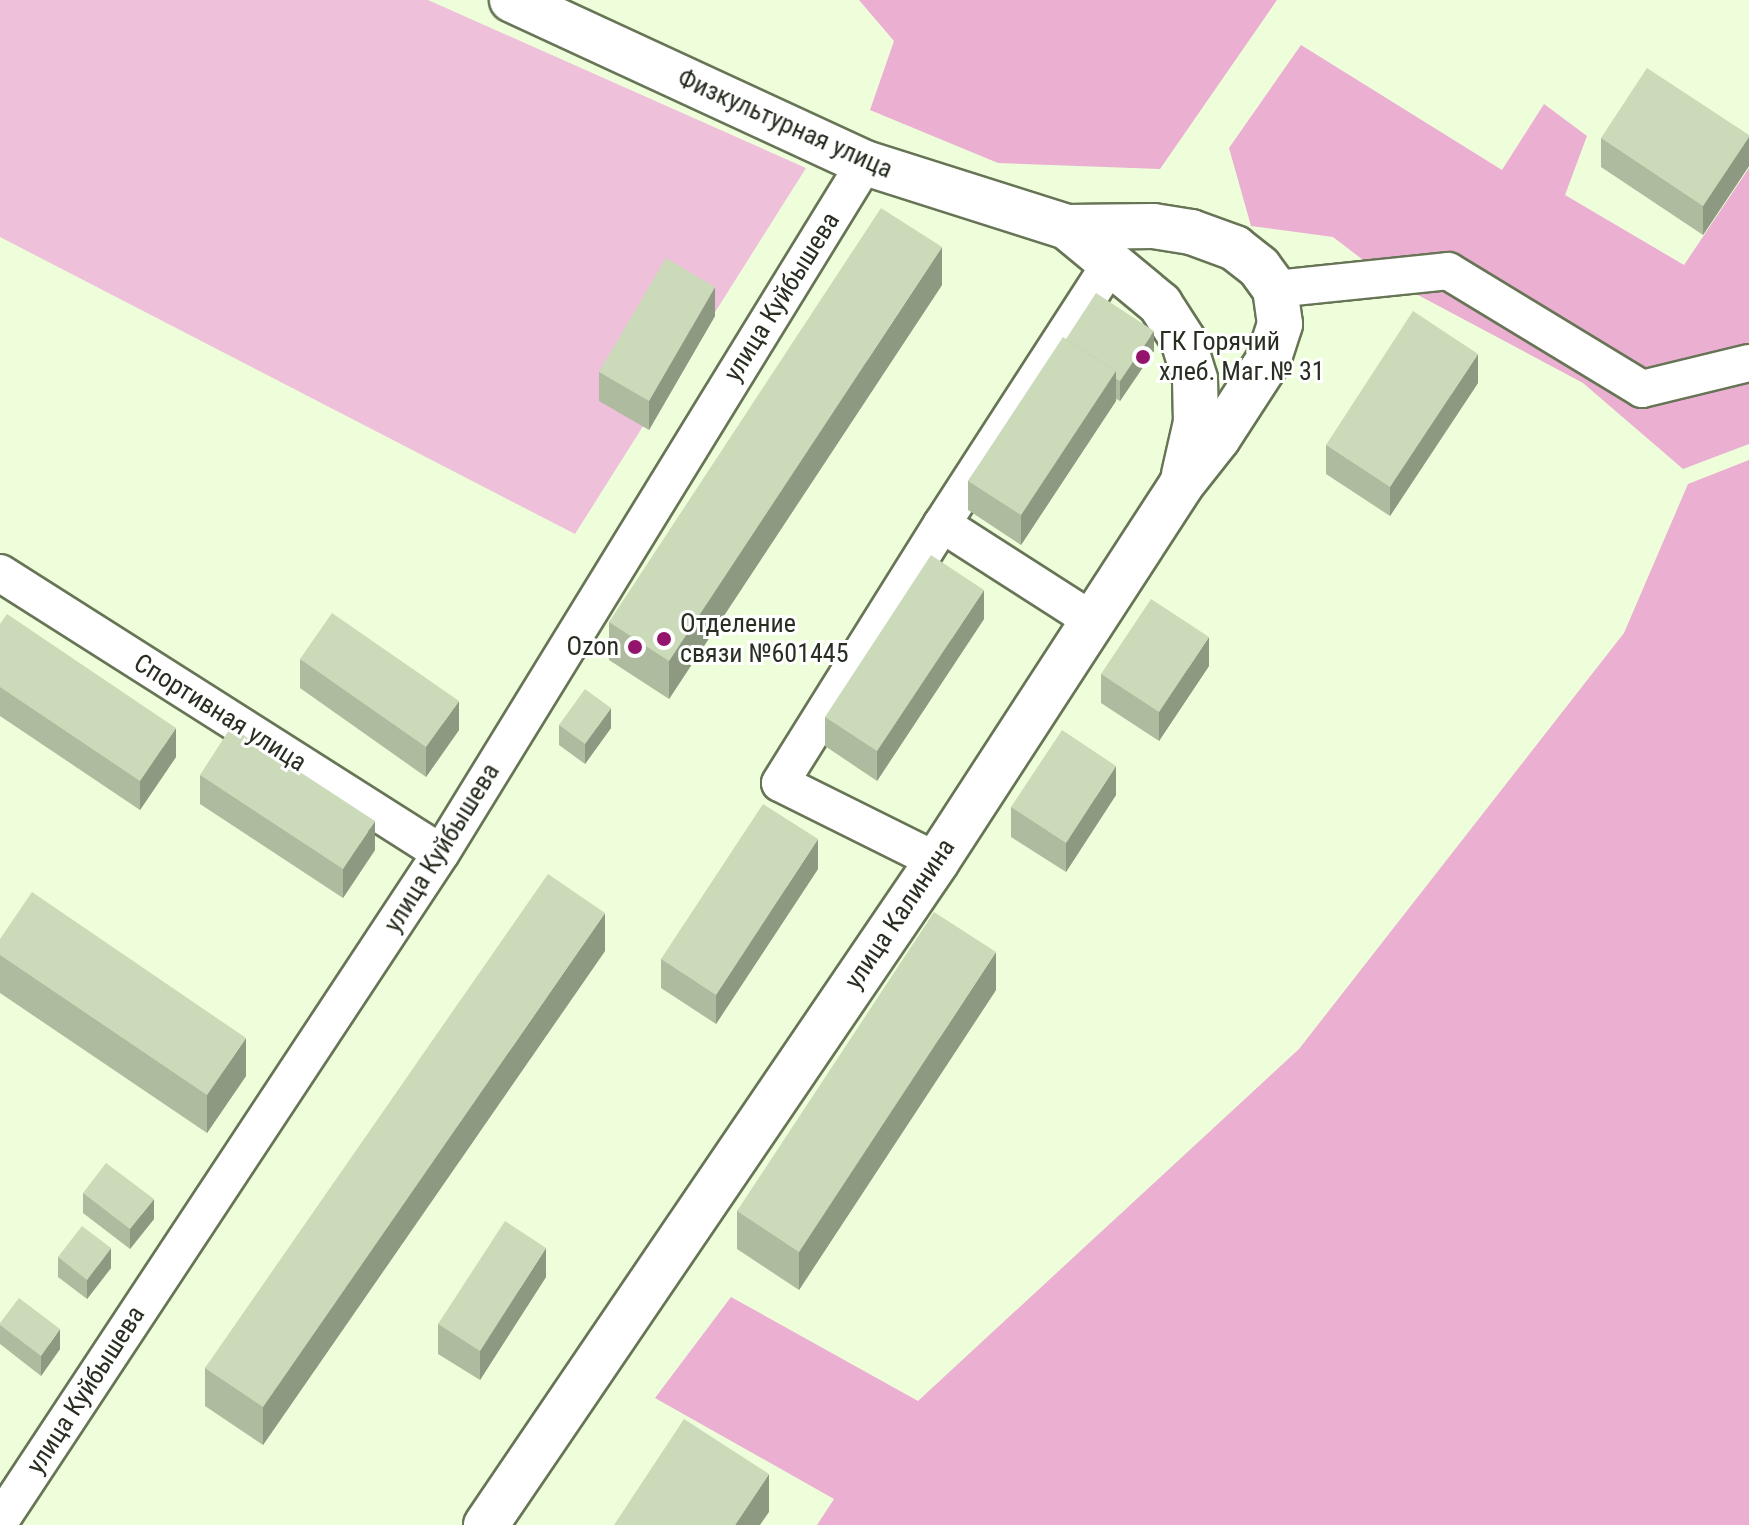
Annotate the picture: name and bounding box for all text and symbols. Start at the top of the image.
street label: Физкультурная улица [673,63,897,185]
street label: улица Куйбышева [718,207,846,387]
place label: ГК Горячий хлеб. Маг.№ 31 [1159,326,1325,388]
marker: ГК Горячий хлеб. Маг.№ 31 [1134,348,1152,366]
place label: Отделение связи №601445 [680,608,849,670]
marker: Отделение связи №601445 [655,630,673,648]
place label: Ozon [567,631,619,663]
marker: Ozon [626,638,644,656]
street label: Спортивная улица [128,647,312,779]
street label: улица Куйбышева [378,758,506,938]
street label: улица Калинина [838,833,962,995]
street label: улица Куйбышева [20,1300,152,1480]

